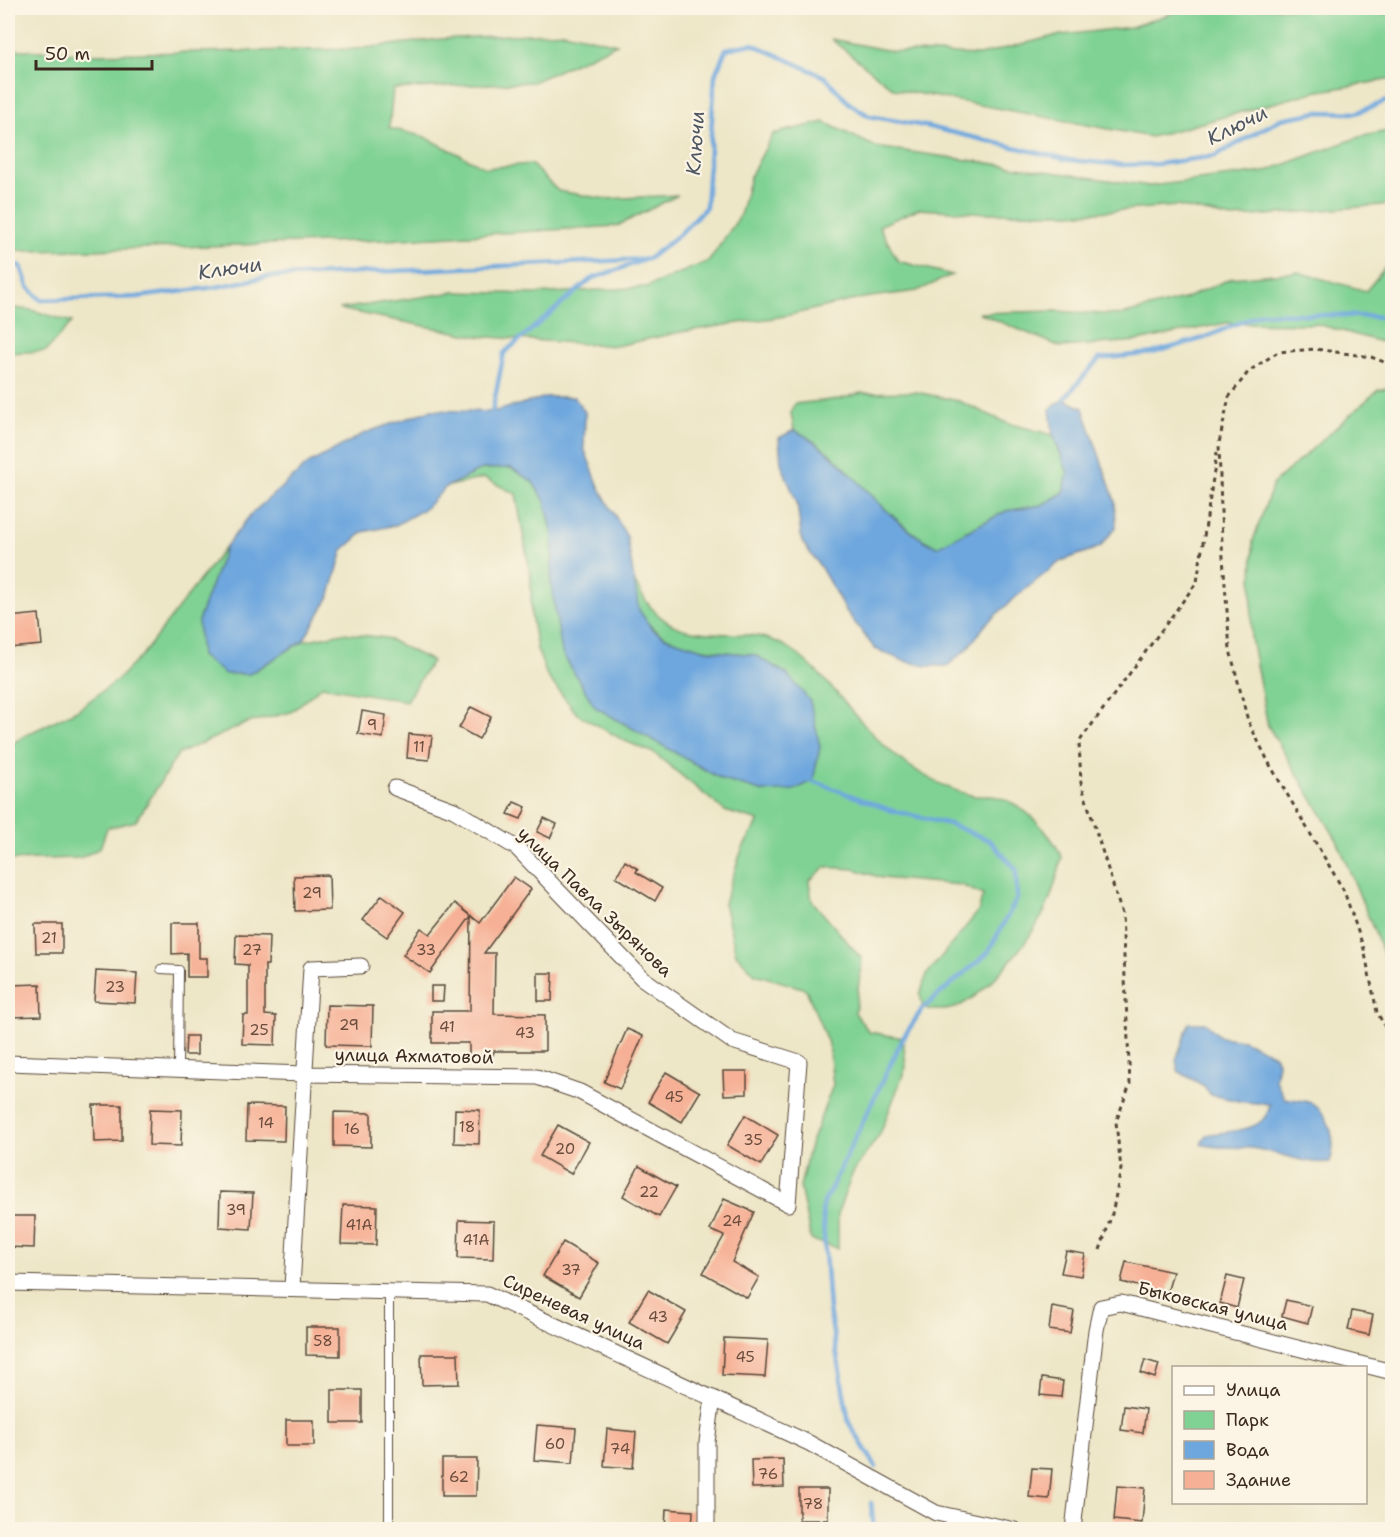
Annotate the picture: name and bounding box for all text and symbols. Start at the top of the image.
scale bar [36,33,152,71]
text: 50 m [45,42,90,66]
water label: Ключи [1202,99,1272,151]
water label: Ключи [680,110,710,176]
water label: Ключи [196,251,264,285]
house number: 9 [367,715,377,735]
house number: 11 [413,737,425,757]
street label: улица Павла Зырянова [512,822,678,982]
house number: 29 [302,883,322,903]
house number: 21 [41,928,57,948]
house number: 27 [242,940,262,960]
house number: 33 [416,940,436,960]
house number: 23 [105,977,125,997]
house number: 29 [339,1015,359,1035]
house number: 41 [439,1017,455,1037]
house number: 25 [249,1020,269,1040]
house number: 43 [515,1023,535,1043]
street label: улица Ахматовой [334,1043,494,1069]
house number: 45 [664,1087,684,1107]
house number: 14 [258,1113,274,1133]
house number: 18 [459,1117,475,1137]
house number: 16 [344,1119,360,1139]
house number: 35 [743,1130,763,1150]
house number: 20 [555,1139,575,1159]
house number: 22 [639,1182,659,1202]
house number: 39 [226,1200,246,1220]
house number: 24 [722,1211,742,1231]
house number: 41А [346,1215,373,1235]
house number: 41А [463,1230,490,1250]
house number: 37 [561,1260,581,1280]
street label: Сиреневая улица [499,1269,649,1355]
street label: Быковская улица [1135,1276,1291,1336]
house number: 43 [648,1307,668,1327]
house number: 58 [313,1331,333,1351]
house number: 45 [735,1347,755,1367]
legend [1172,1366,1367,1504]
text: Улица [1226,1378,1280,1402]
text: Парк [1226,1408,1269,1432]
house number: 60 [545,1434,565,1454]
text: Вода [1226,1438,1269,1462]
house number: 74 [610,1439,630,1459]
house number: 76 [758,1464,778,1484]
house number: 62 [449,1467,469,1487]
text: Здание [1226,1468,1291,1492]
house number: 78 [803,1494,823,1514]

